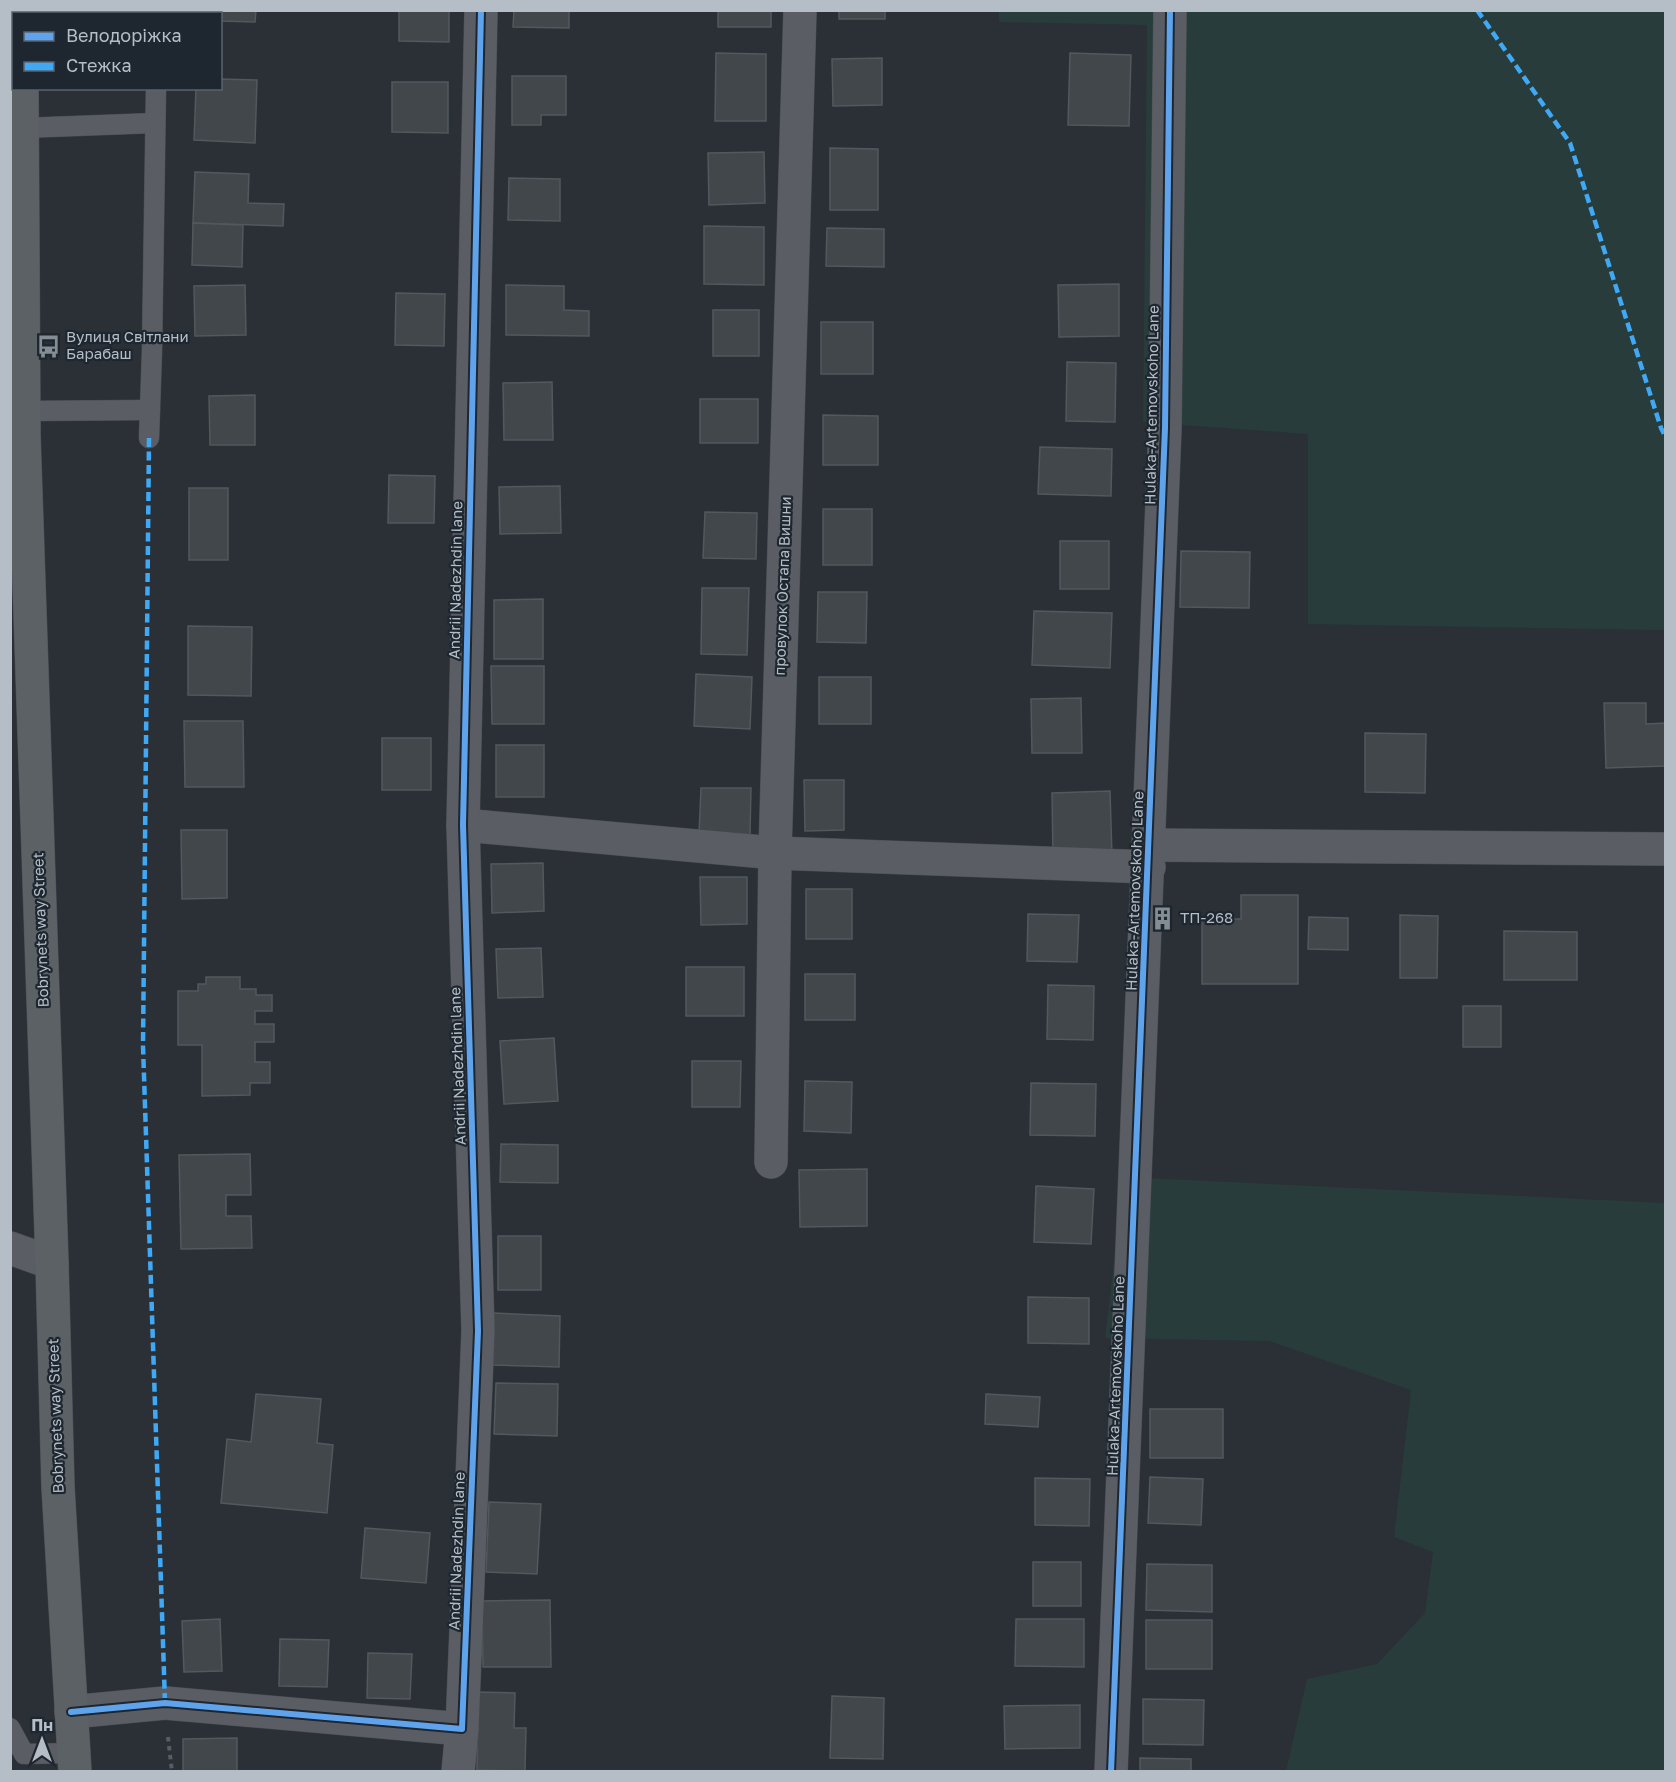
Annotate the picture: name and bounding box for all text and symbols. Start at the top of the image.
legend [12,12,222,90]
text: Велодоріжка [66,24,182,46]
text: Стежка [66,54,132,76]
street label: Hulaka-Artemovskoho Lane [1140,305,1162,505]
place label: Вулиця Світлани Барабаш [66,327,189,362]
bus stop icon: Вулиця Світлани Барабаш [35,333,61,359]
street label: провулок Остапа Вишни [770,496,794,676]
street label: Andrii Nadezhdin lane [445,500,465,659]
street label: Hulaka-Artemovskoho Lane [1122,791,1146,991]
street label: Bobrynets way Street [28,852,52,1008]
building icon: ТП-268 [1149,905,1175,931]
place label: ТП-268 [1180,908,1233,926]
street label: Andrii Nadezhdin lane [445,986,469,1145]
street label: Hulaka-Artemovskoho Lane [1103,1276,1127,1476]
street label: Bobrynets way Street [43,1338,67,1494]
street label: Andrii Nadezhdin lane [444,1471,468,1630]
north arrow [12,1710,72,1770]
text: Пн [31,1715,53,1735]

